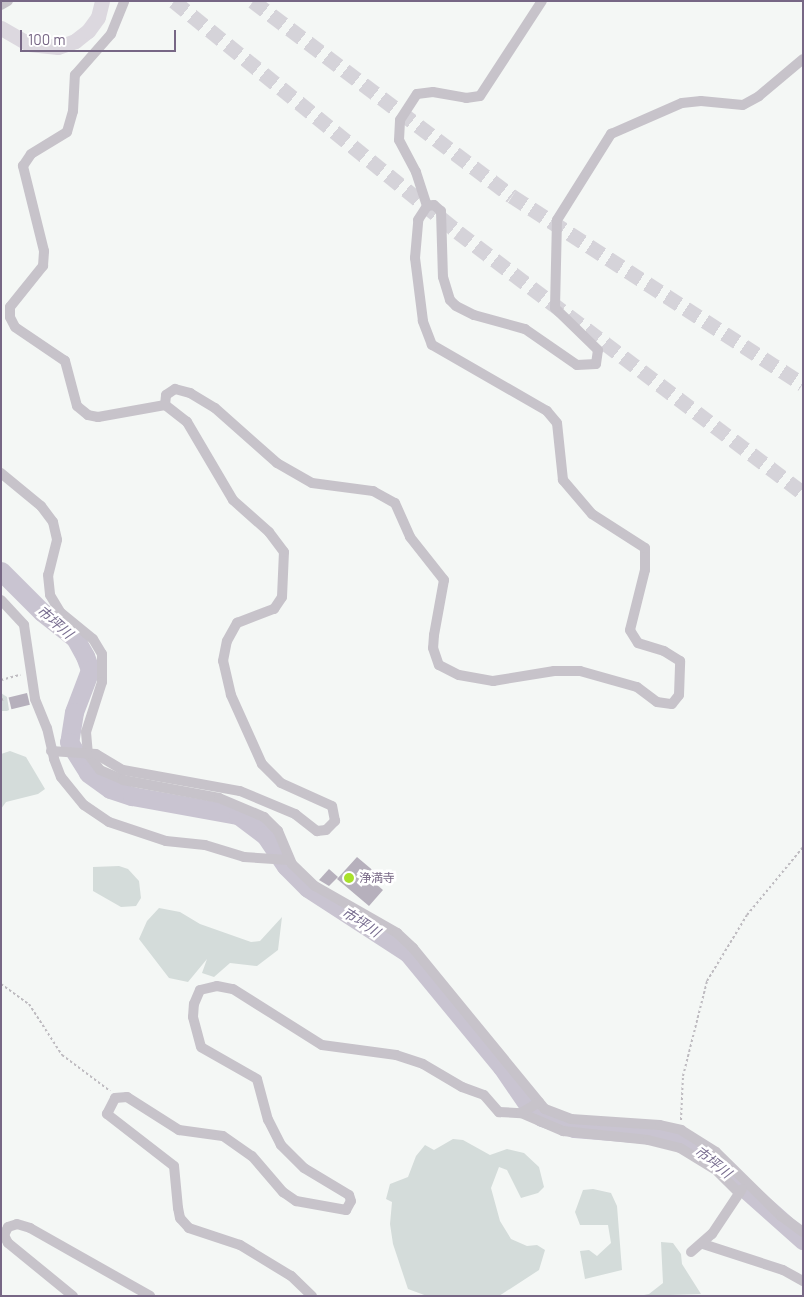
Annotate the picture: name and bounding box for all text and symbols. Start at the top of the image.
scale bar [22,20,179,52]
text: 100 m [28,30,66,48]
water label: 市坪川 [34,602,76,642]
place label: 浄満寺 [359,871,395,885]
marker: 浄満寺 [343,872,355,884]
water label: 市坪川 [339,904,383,940]
water label: 市坪川 [691,1142,735,1182]

